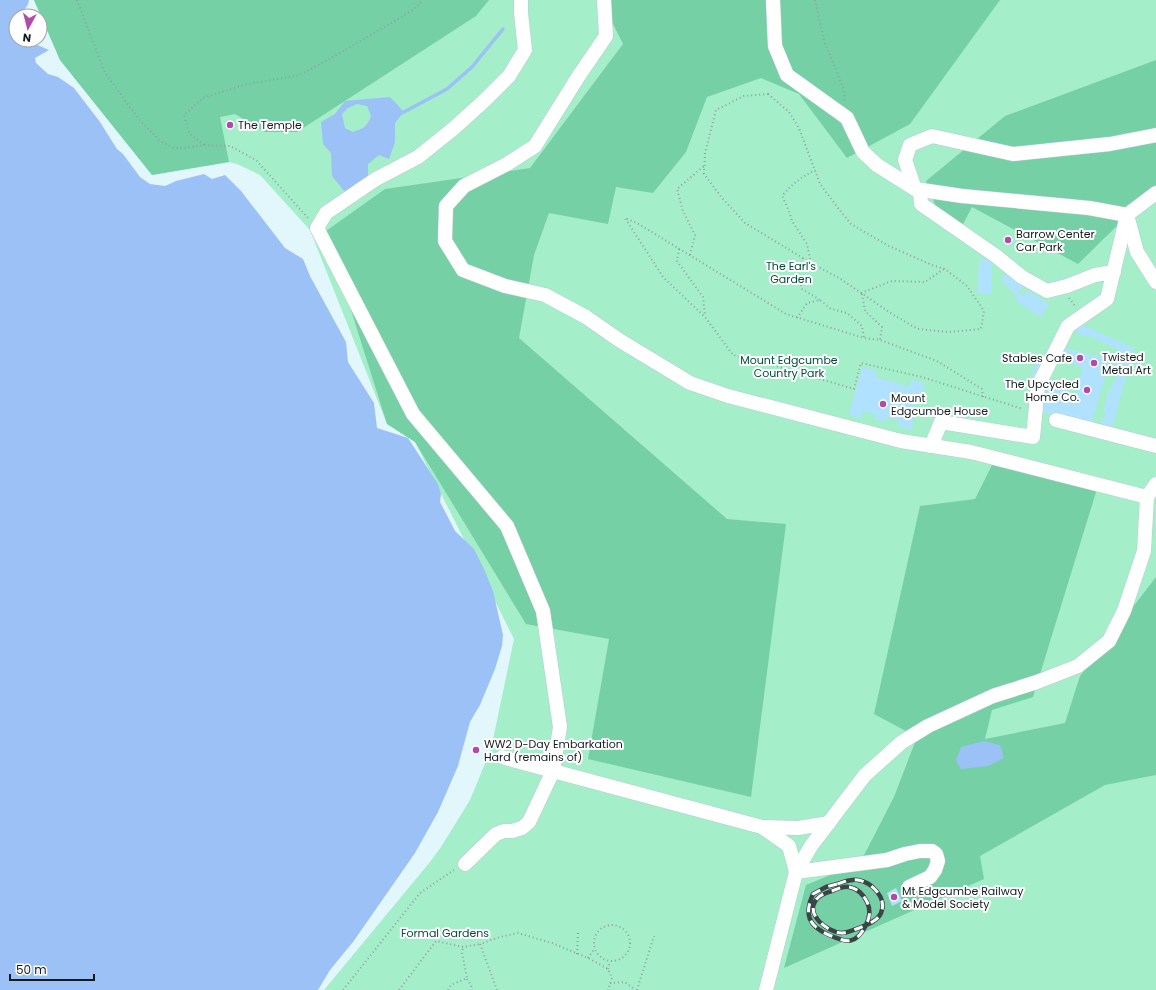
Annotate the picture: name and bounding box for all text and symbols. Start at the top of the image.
north arrow [8,8,48,48]
text: N [22,29,32,46]
place label: The Temple [238,117,302,133]
marker: The Temple [225,120,235,130]
place label: Barrow Center Car Park [1016,226,1095,255]
marker: Barrow Center Car Park [1003,235,1013,245]
park label: The Earl's Garden [766,258,816,287]
place label: Twisted Metal Art [1102,349,1151,378]
place label: Stables Cafe [1002,350,1072,366]
park label: Mount Edgcumbe Country Park [740,352,838,381]
marker: Stables Cafe [1075,353,1085,363]
marker: Twisted Metal Art [1089,358,1099,368]
place label: The Upcycled Home Co. [1005,376,1079,405]
marker: The Upcycled Home Co. [1082,385,1092,395]
place label: Mount Edgcumbe House [891,390,988,419]
marker: Mount Edgcumbe House [878,399,888,409]
place label: WW2 D-Day Embarkation Hard (remains of) [484,736,623,765]
marker: WW2 D-Day Embarkation Hard (remains of) [471,745,481,755]
place label: Mt Edgcumbe Railway & Model Society [902,883,1024,912]
marker: Mt Edgcumbe Railway & Model Society [889,892,899,902]
park label: Formal Gardens [401,925,489,941]
scale bar [10,956,94,982]
text: 50 m [16,961,47,978]

